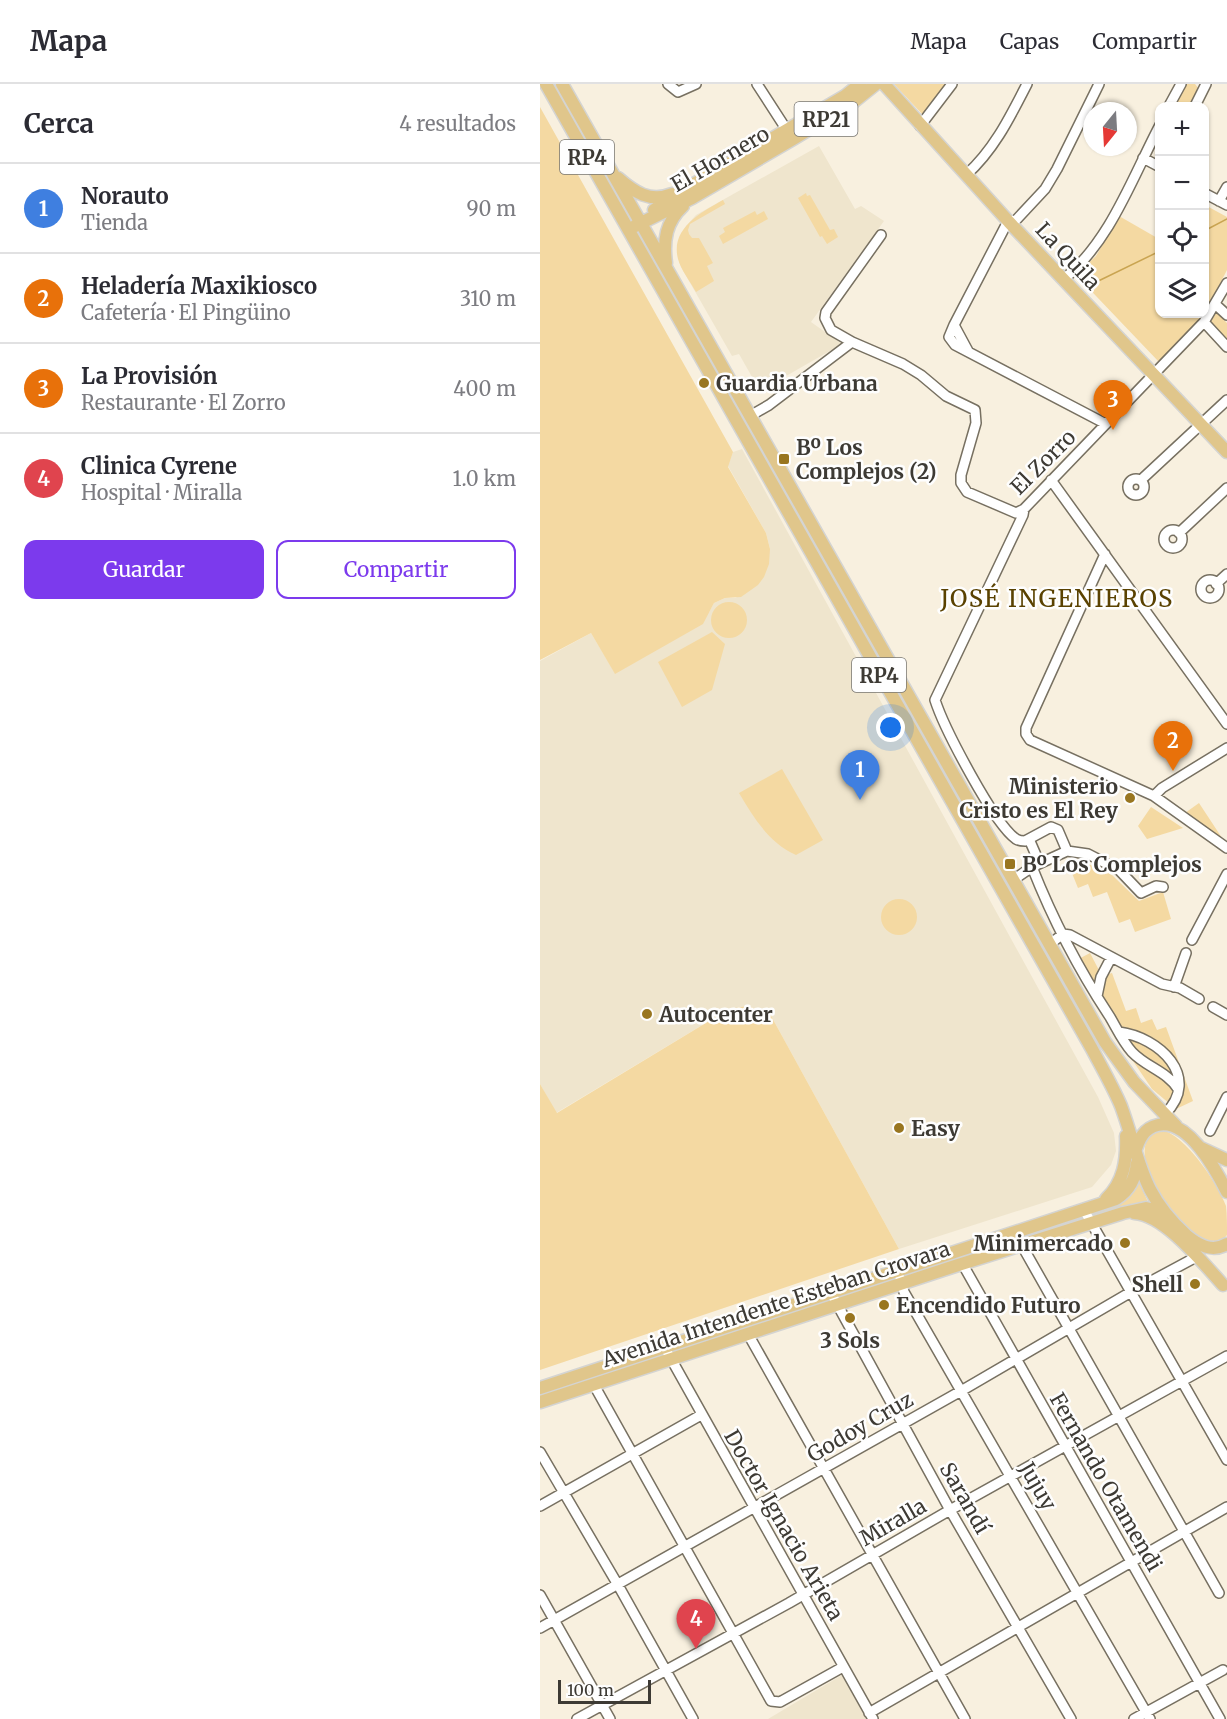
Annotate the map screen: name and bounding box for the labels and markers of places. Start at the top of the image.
place label: Guardia Urbana [716,370,878,397]
marker: Guardia Urbana [697,376,711,390]
pin: 3 [1094,380,1132,430]
place label: Bº Los Complejos (2) [796,434,937,485]
marker: Bº Los Complejos (2) [777,452,791,466]
pin: 2 [1154,722,1192,771]
pin: 1 [840,750,880,800]
place label: Ministerio Cristo es El Rey [959,773,1119,824]
marker: Ministerio Cristo es El Rey [1123,791,1137,805]
place label: Bº Los Complejos [1022,851,1202,878]
marker: Bº Los Complejos [1003,857,1017,871]
place label: Autocenter [658,1001,773,1028]
marker: Autocenter [640,1007,654,1021]
place label: Easy [911,1115,961,1142]
marker: Easy [892,1121,906,1135]
place label: Minimercado [973,1230,1113,1257]
marker: Minimercado [1118,1236,1132,1250]
place label: Shell [1131,1271,1183,1298]
marker: Shell [1188,1277,1202,1291]
place label: Encendido Futuro [896,1292,1080,1319]
marker: Encendido Futuro [877,1298,891,1312]
marker: 3 Sols [843,1311,857,1325]
place label: 3 Sols [820,1327,880,1354]
pin: 4 [676,1600,716,1649]

